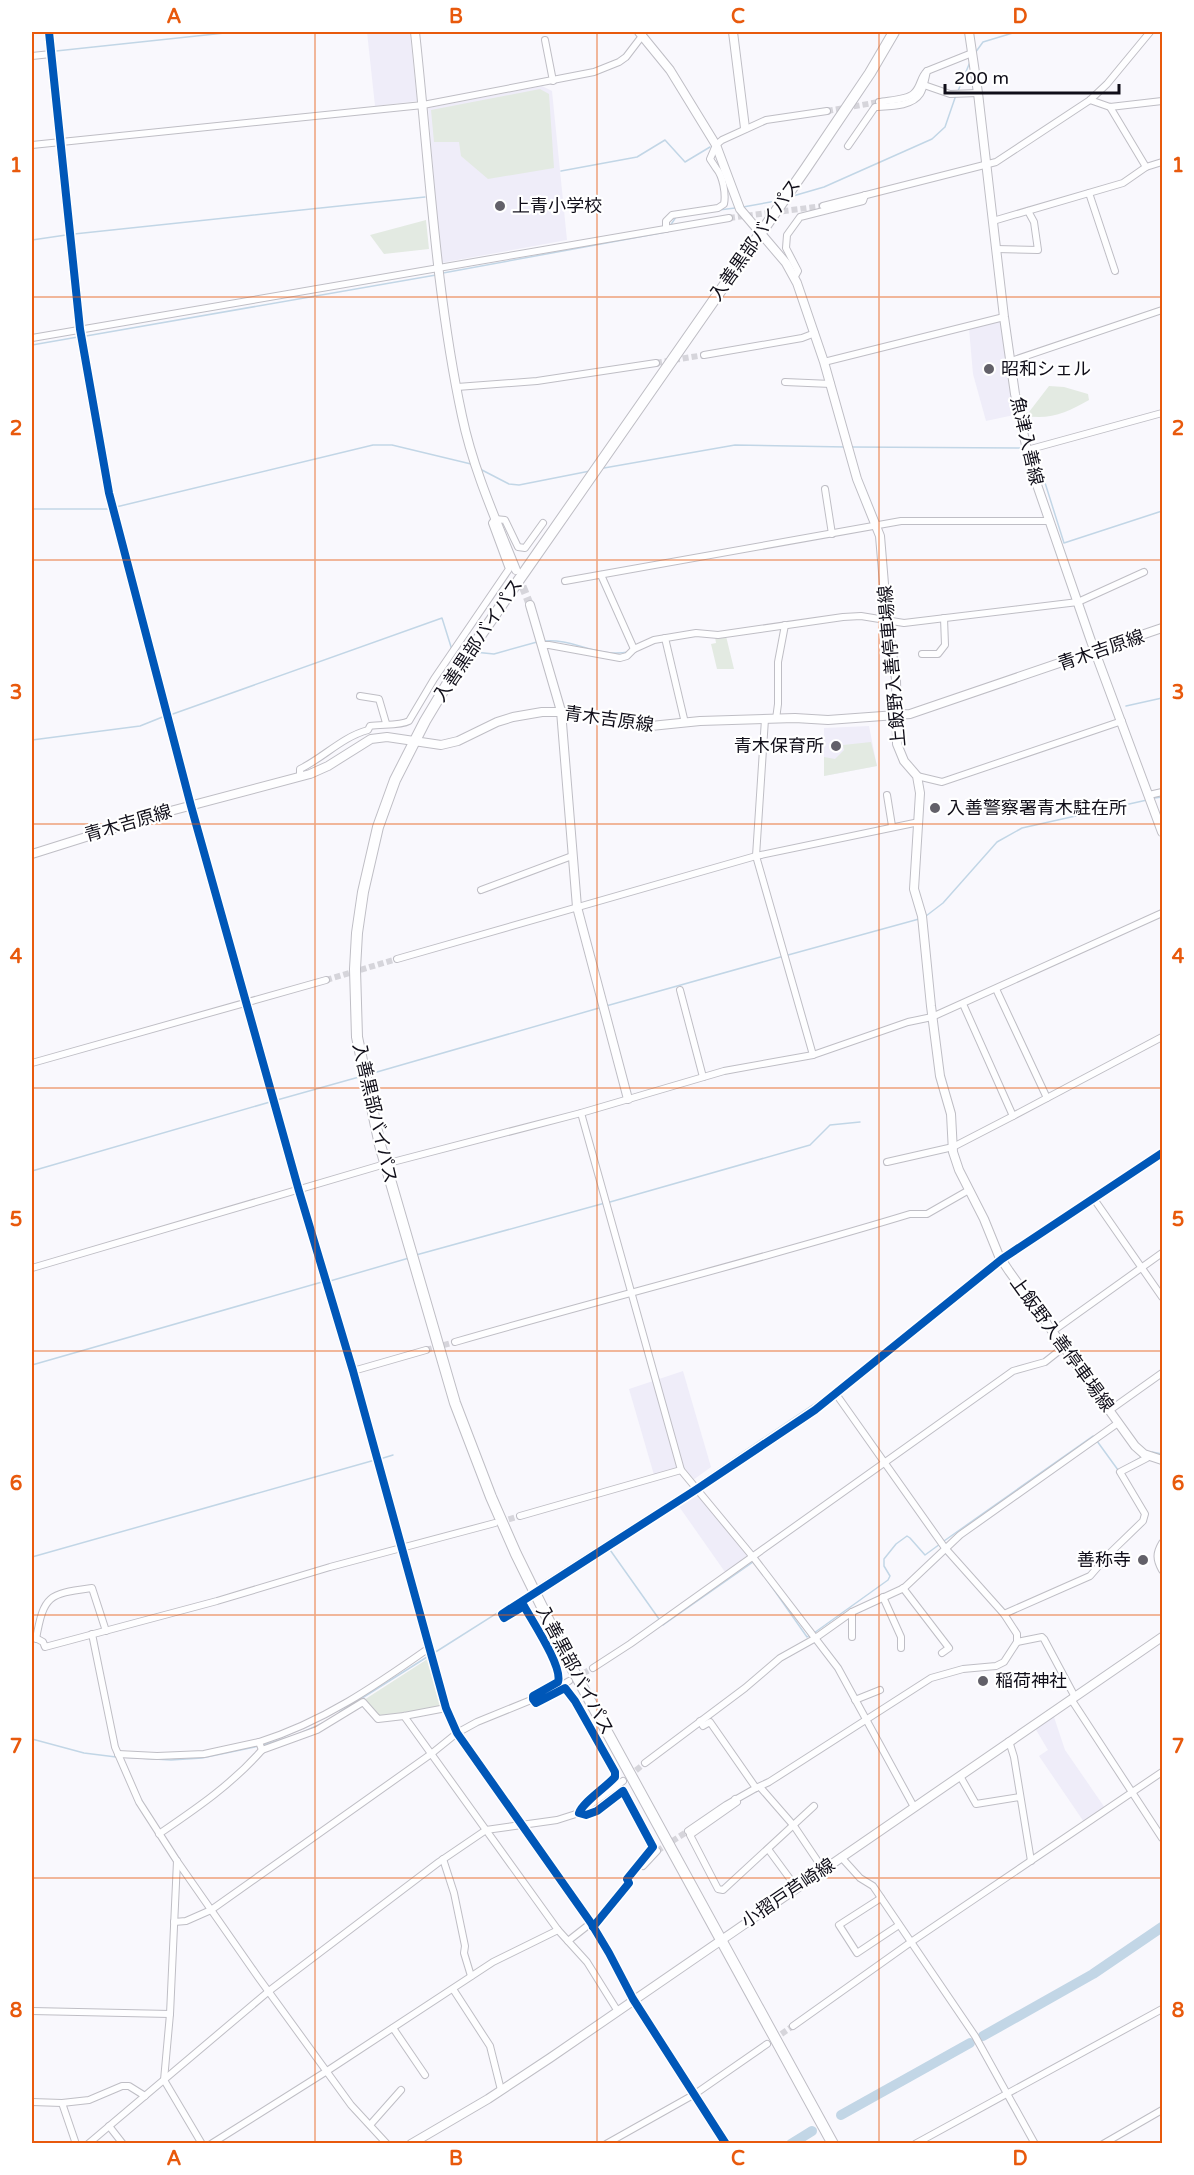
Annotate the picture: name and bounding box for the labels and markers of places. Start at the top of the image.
place label: 上青小学校 [512,195,602,217]
marker: 上青小学校 [493,199,507,213]
place label: 昭和シェル [1001,358,1091,380]
marker: 昭和シェル [982,362,996,376]
place label: 青木保育所 [734,735,824,757]
marker: 青木保育所 [829,739,843,753]
place label: 入善警察署青木駐在所 [947,797,1127,819]
marker: 入善警察署青木駐在所 [928,801,942,815]
place label: 善称寺 [1077,1549,1131,1571]
marker: 善称寺 [1136,1553,1150,1567]
place label: 稲荷神社 [995,1670,1067,1692]
marker: 稲荷神社 [976,1674,990,1688]

